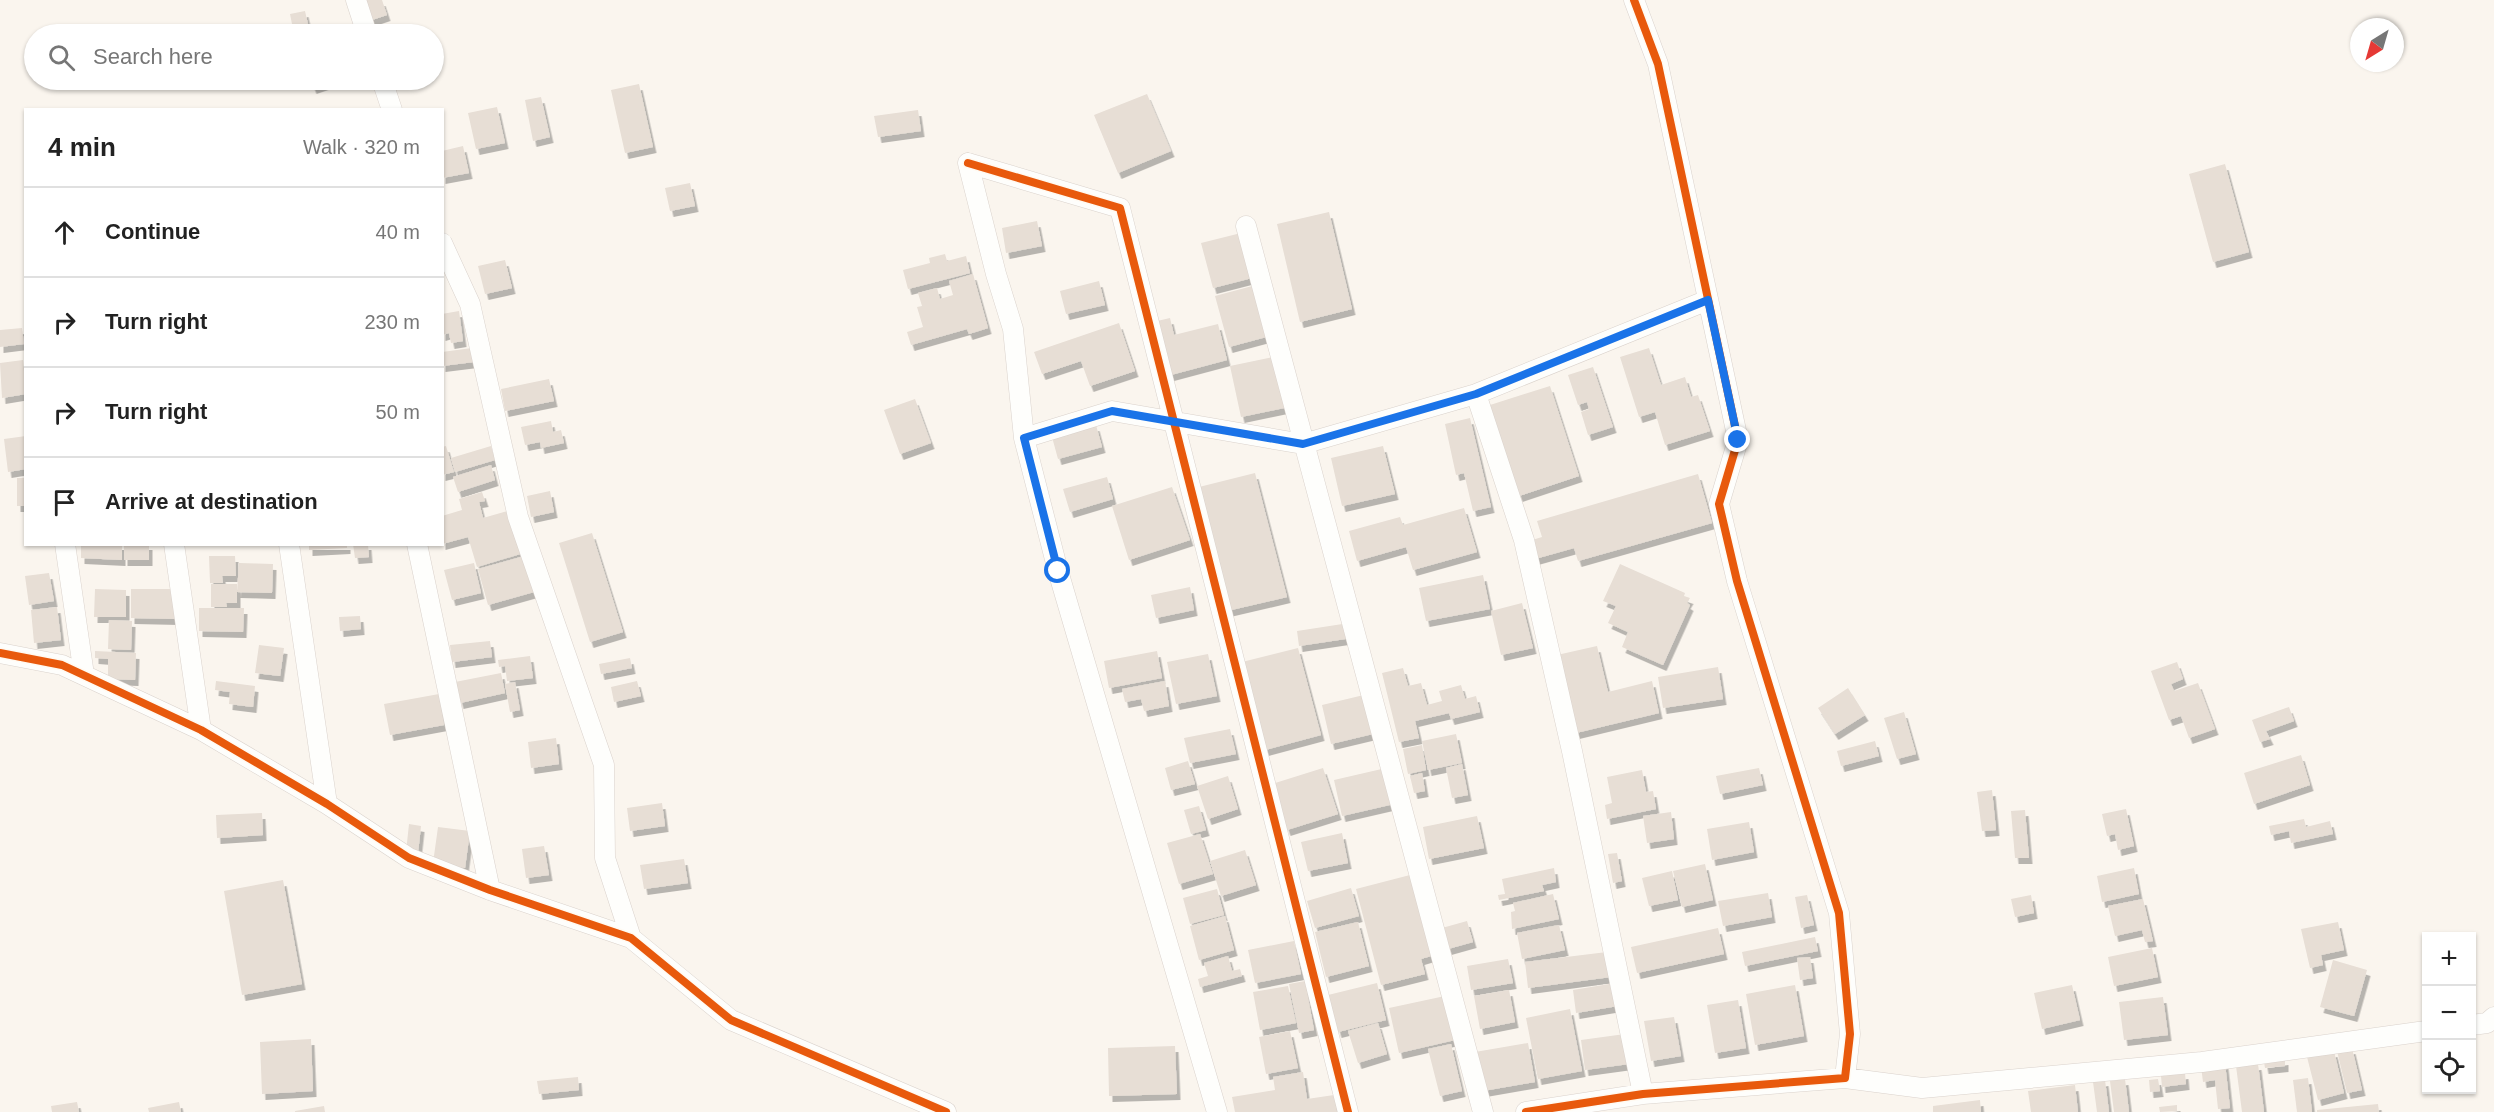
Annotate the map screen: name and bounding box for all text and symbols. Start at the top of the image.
north arrow [2350,18,2404,72]
search box [24,24,444,90]
icon: search [45,41,78,74]
text: Search here [93,44,213,69]
text: 4 min [48,132,116,162]
text: Walk · 320 m [303,136,420,158]
icon: ahead [48,216,81,249]
text: Continue [105,219,200,244]
text: 40 m [376,221,420,243]
icon: right [48,306,81,339]
text: Turn right [105,309,207,334]
text: 230 m [364,311,420,333]
icon: right [48,396,81,429]
text: Turn right [105,399,207,424]
text: 50 m [376,401,420,423]
route end [1724,426,1750,452]
icon: arrive [48,486,81,519]
text: Arrive at destination [105,489,318,514]
route start [1044,557,1070,583]
map controls [2422,932,2476,1094]
button: + [2422,932,2476,986]
button: − [2422,986,2476,1040]
button: locate [2422,1040,2476,1094]

